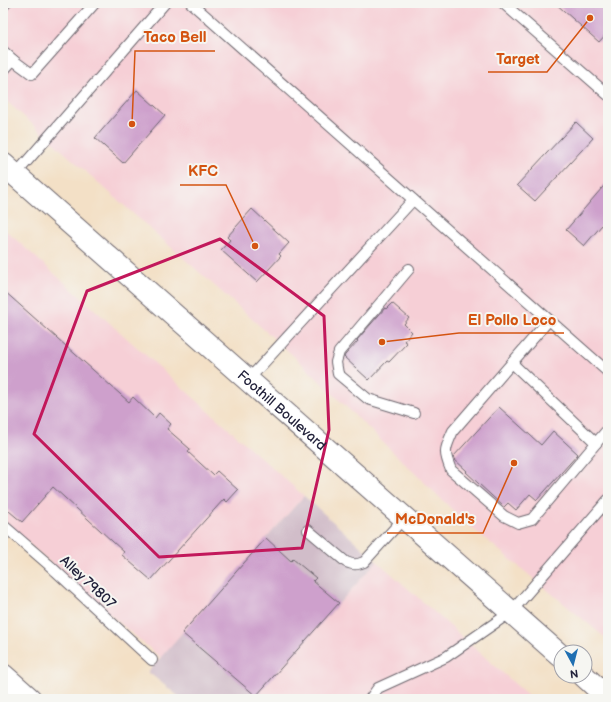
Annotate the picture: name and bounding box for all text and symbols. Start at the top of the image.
callout: Taco Bell [135,24,215,51]
text: Taco Bell [143,28,207,47]
callout: Target [488,45,547,72]
text: Target [496,50,540,69]
callout: KFC [180,158,226,185]
text: KFC [188,162,218,181]
callout: El Pollo Loco [459,306,564,333]
text: El Pollo Loco [468,311,557,330]
street label: Foothill Boulevard [234,366,330,454]
callout: McDonald's [387,506,483,533]
text: McDonald's [395,510,475,529]
street label: Alley 79807 [57,552,119,612]
north arrow [553,644,593,684]
text: N [569,666,579,680]

